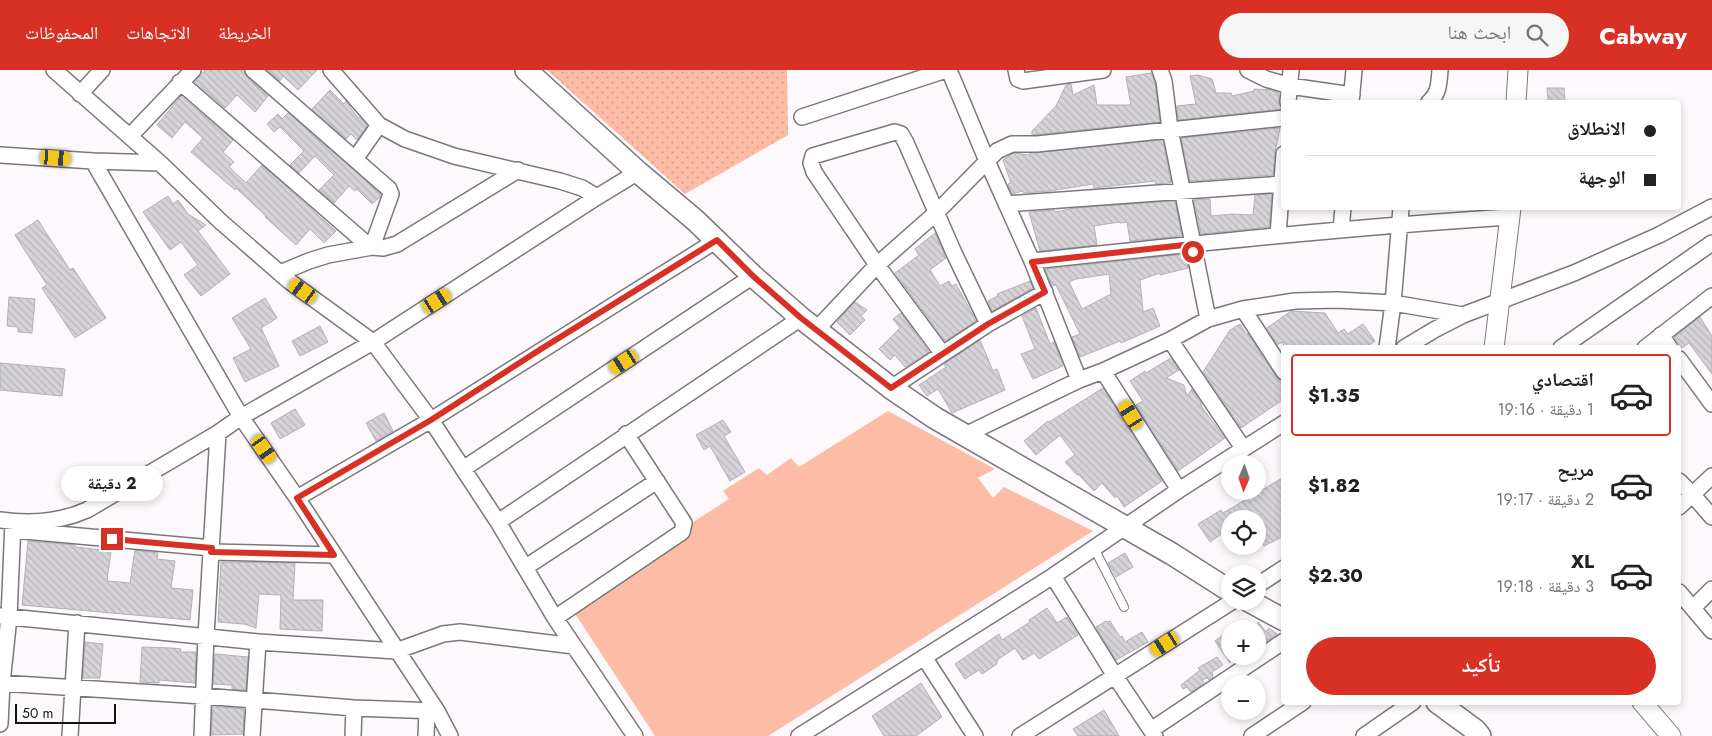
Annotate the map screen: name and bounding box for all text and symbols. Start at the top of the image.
search box [1219,13,1569,58]
text: Cabway [1599,18,1687,53]
text: ابحث هنا [1448,19,1511,46]
text: المحفوظات [25,20,98,46]
text: الاتجاهات [126,20,190,46]
text: الخريطة [218,20,271,46]
icon: search [1523,21,1551,49]
text: الانطلاق [1567,115,1626,142]
car [40,149,71,167]
text: الوجهة [1578,164,1626,191]
route start [1182,241,1204,263]
car [286,276,319,306]
car [420,287,453,315]
car [607,348,640,376]
text: اقتصادي [1532,366,1594,393]
icon: car [1609,373,1654,418]
text: $1.35 [1308,382,1360,409]
car [1116,398,1145,432]
text: 1 دقيقة · 19:16 [1497,398,1594,421]
car [249,432,278,466]
north arrow [1221,455,1266,500]
map controls [1221,455,1266,720]
text: مريح [1557,456,1594,483]
icon: car [1609,463,1654,508]
callout: 2 دقيقة [61,466,163,502]
text: 2 دقيقة [88,472,136,495]
text: $1.82 [1308,472,1360,499]
text: 2 دقيقة · 19:17 [1496,488,1594,511]
button: locate [1221,510,1266,555]
route end [101,528,123,550]
text: XL [1571,548,1594,575]
icon: car [1609,553,1654,598]
text: $2.30 [1308,562,1363,589]
button: layers [1221,565,1266,610]
text: 3 دقيقة · 19:18 [1496,575,1594,598]
button: + [1221,620,1266,665]
car [1148,630,1181,658]
button: تأكيد [1306,637,1656,695]
button: − [1221,675,1266,720]
scale bar [15,701,116,724]
text: 50 m [22,703,53,723]

